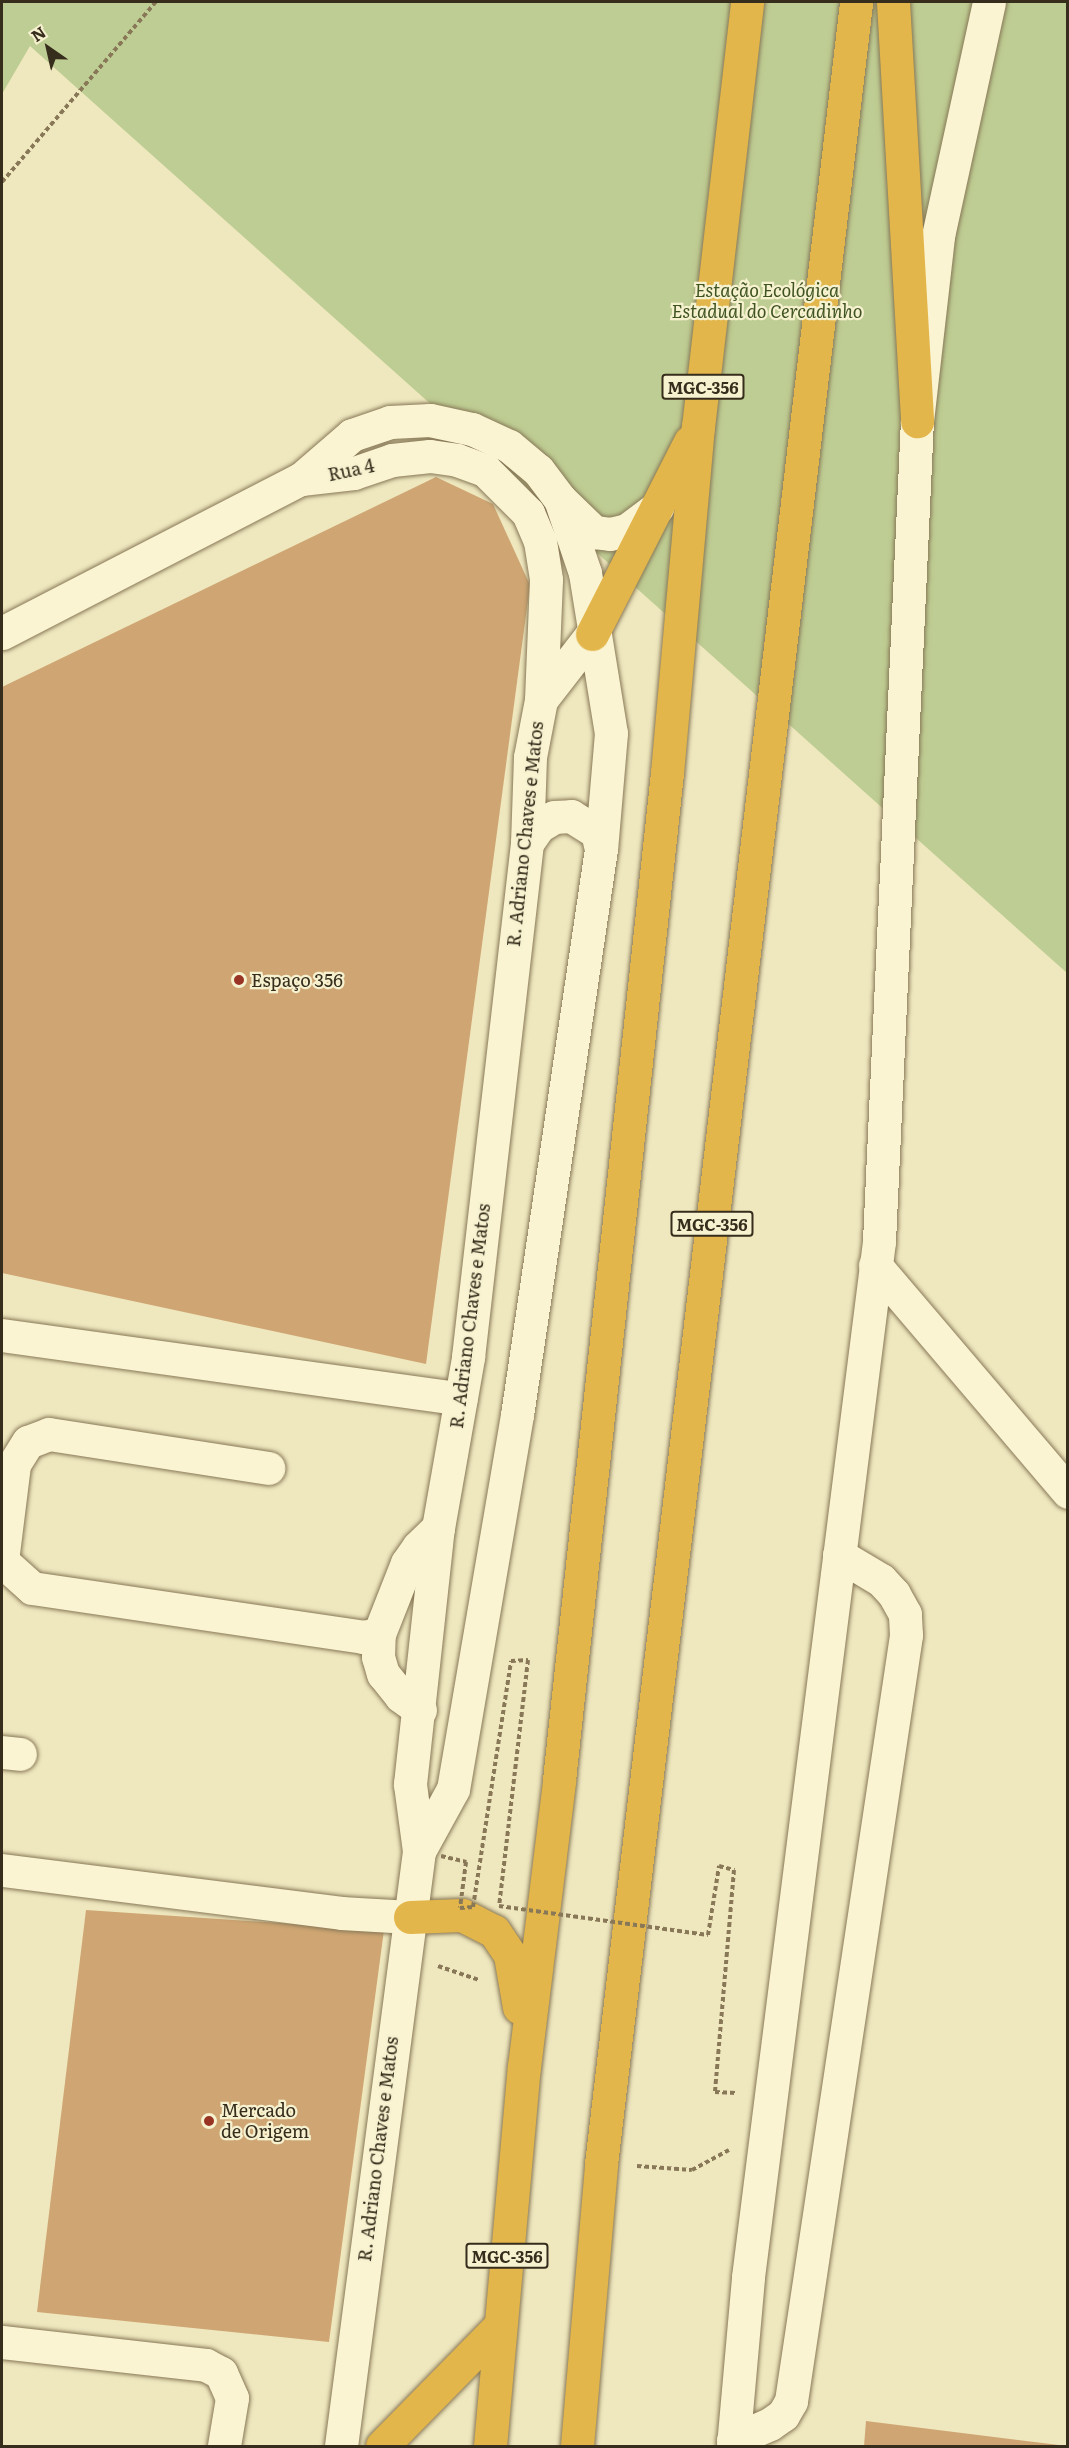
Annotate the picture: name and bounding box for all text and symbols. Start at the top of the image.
north arrow [18,18,78,78]
text: N [26,19,50,47]
park label: Estação Ecológica Estadual do Cercadinho [671,280,863,322]
road number: MGC-356 [661,374,745,400]
street label: Rua 4 [326,455,376,485]
street label: R. Adriano Chaves e Matos [502,720,548,948]
place label: Espaço 356 [251,969,343,991]
marker: Espaço 356 [232,973,246,987]
street label: R. Adriano Chaves e Matos [445,1202,495,1430]
road number: MGC-356 [670,1211,754,1237]
street label: R. Adriano Chaves e Matos [353,2035,403,2263]
place label: Mercado de Origem [221,2100,309,2142]
marker: Mercado de Origem [202,2114,216,2128]
road number: MGC-356 [465,2243,549,2269]

